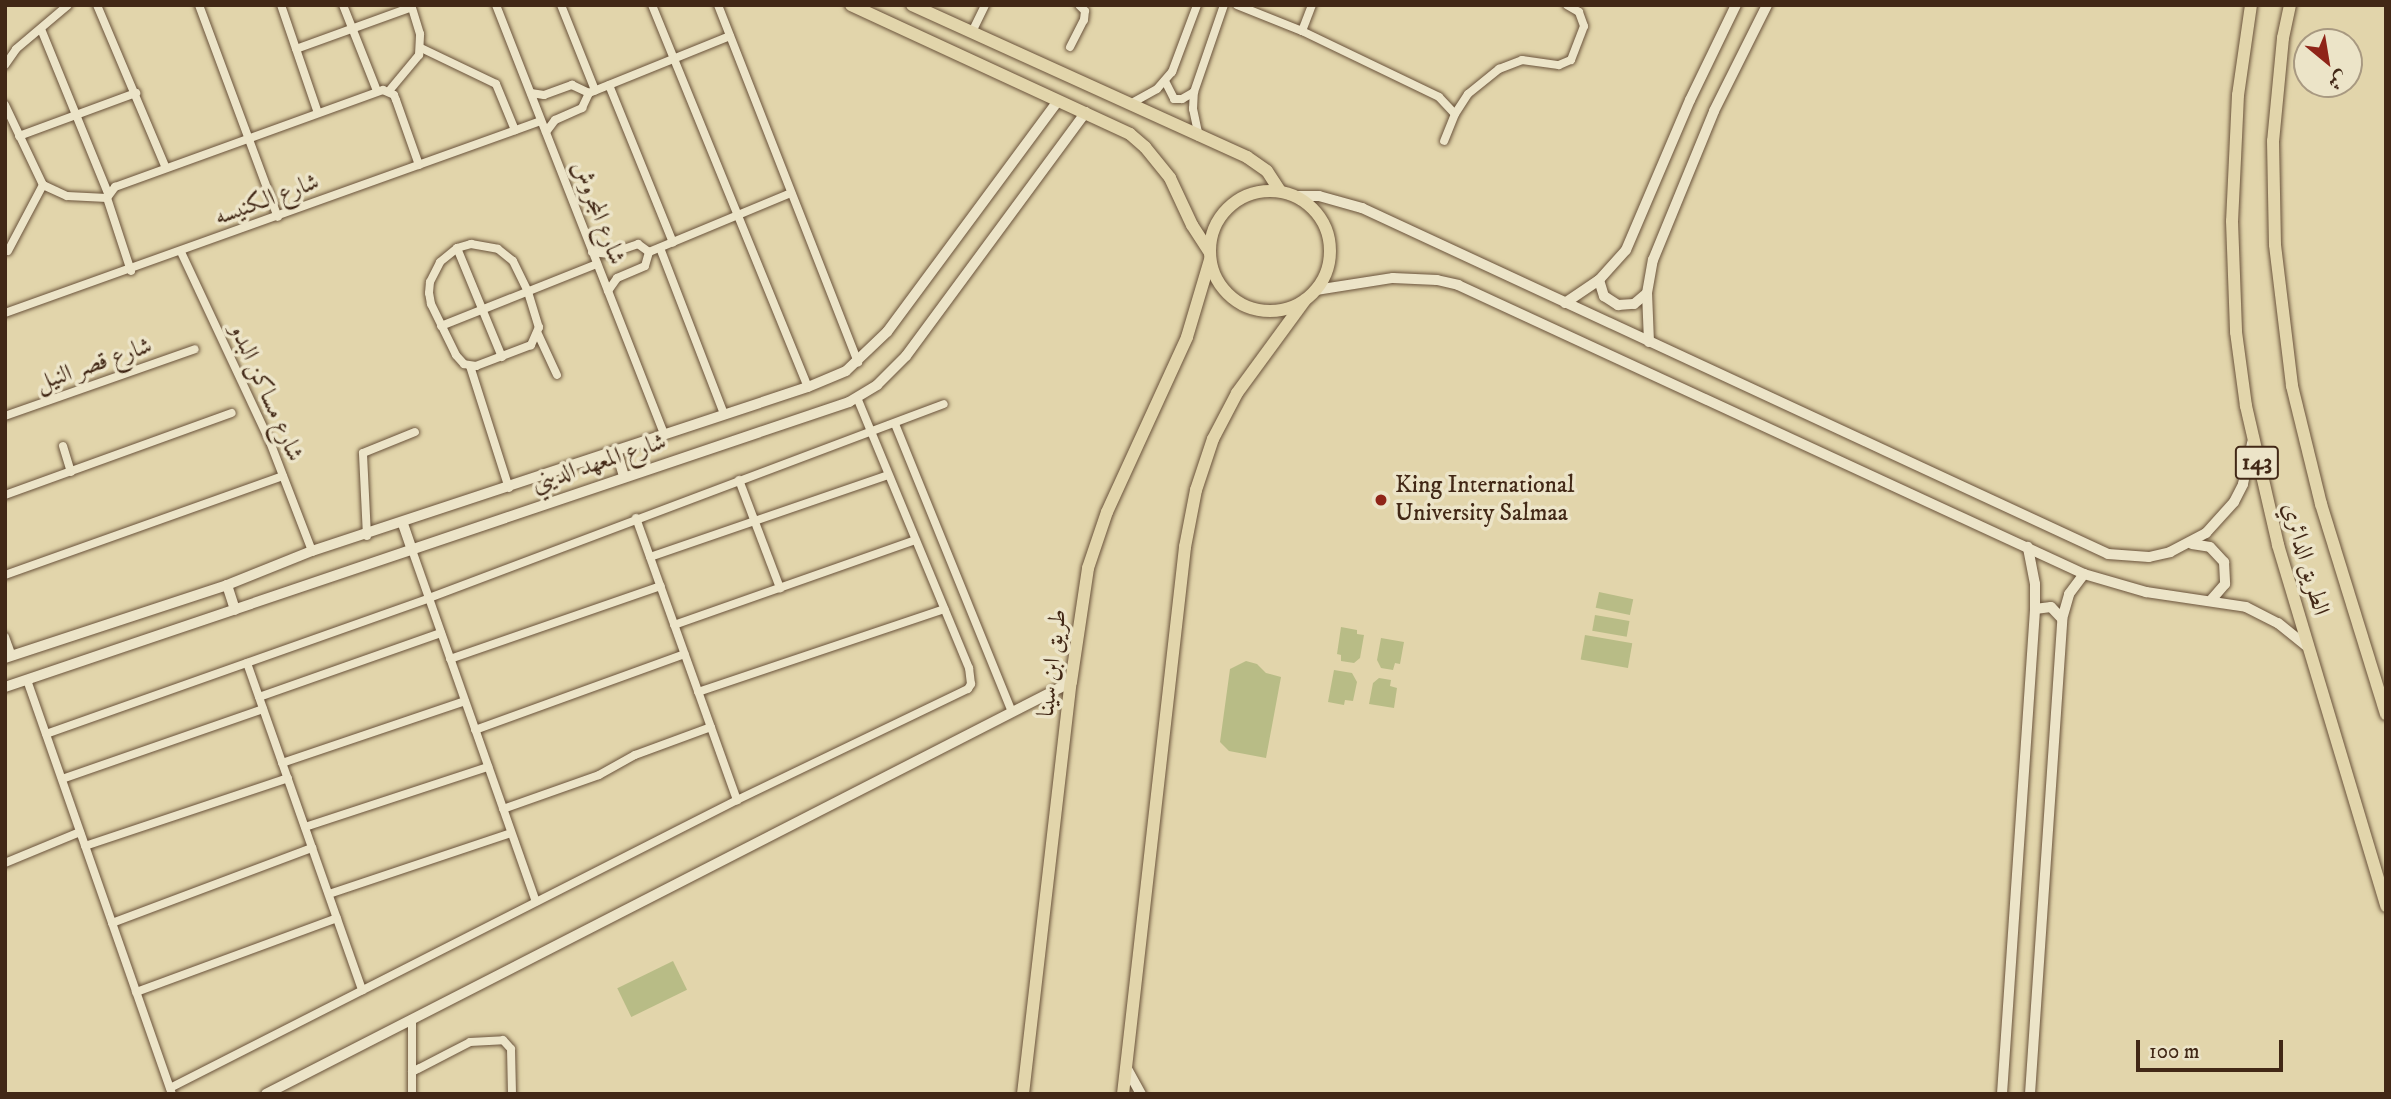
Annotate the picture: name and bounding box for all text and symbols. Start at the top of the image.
north arrow [2293,28,2363,98]
text: ش [2324,65,2352,95]
street label: شارع المجروش [565,157,631,269]
street label: شارع الكنيسه [211,168,323,232]
street label: شارع مساكن البدو [223,320,309,466]
street label: شارع قصر النيل [32,332,156,398]
street label: شارع المعهد الديني [528,428,670,498]
road number: 143 [2234,444,2280,482]
place label: King International University Salmaa [1395,472,1574,528]
marker: King International University Salmaa [1373,492,1389,508]
street label: الطريق الدائري [2275,499,2335,619]
street label: طريق ابن سينا [1032,608,1074,718]
scale bar [2139,1026,2286,1070]
text: 100 m [2149,1039,2200,1065]

